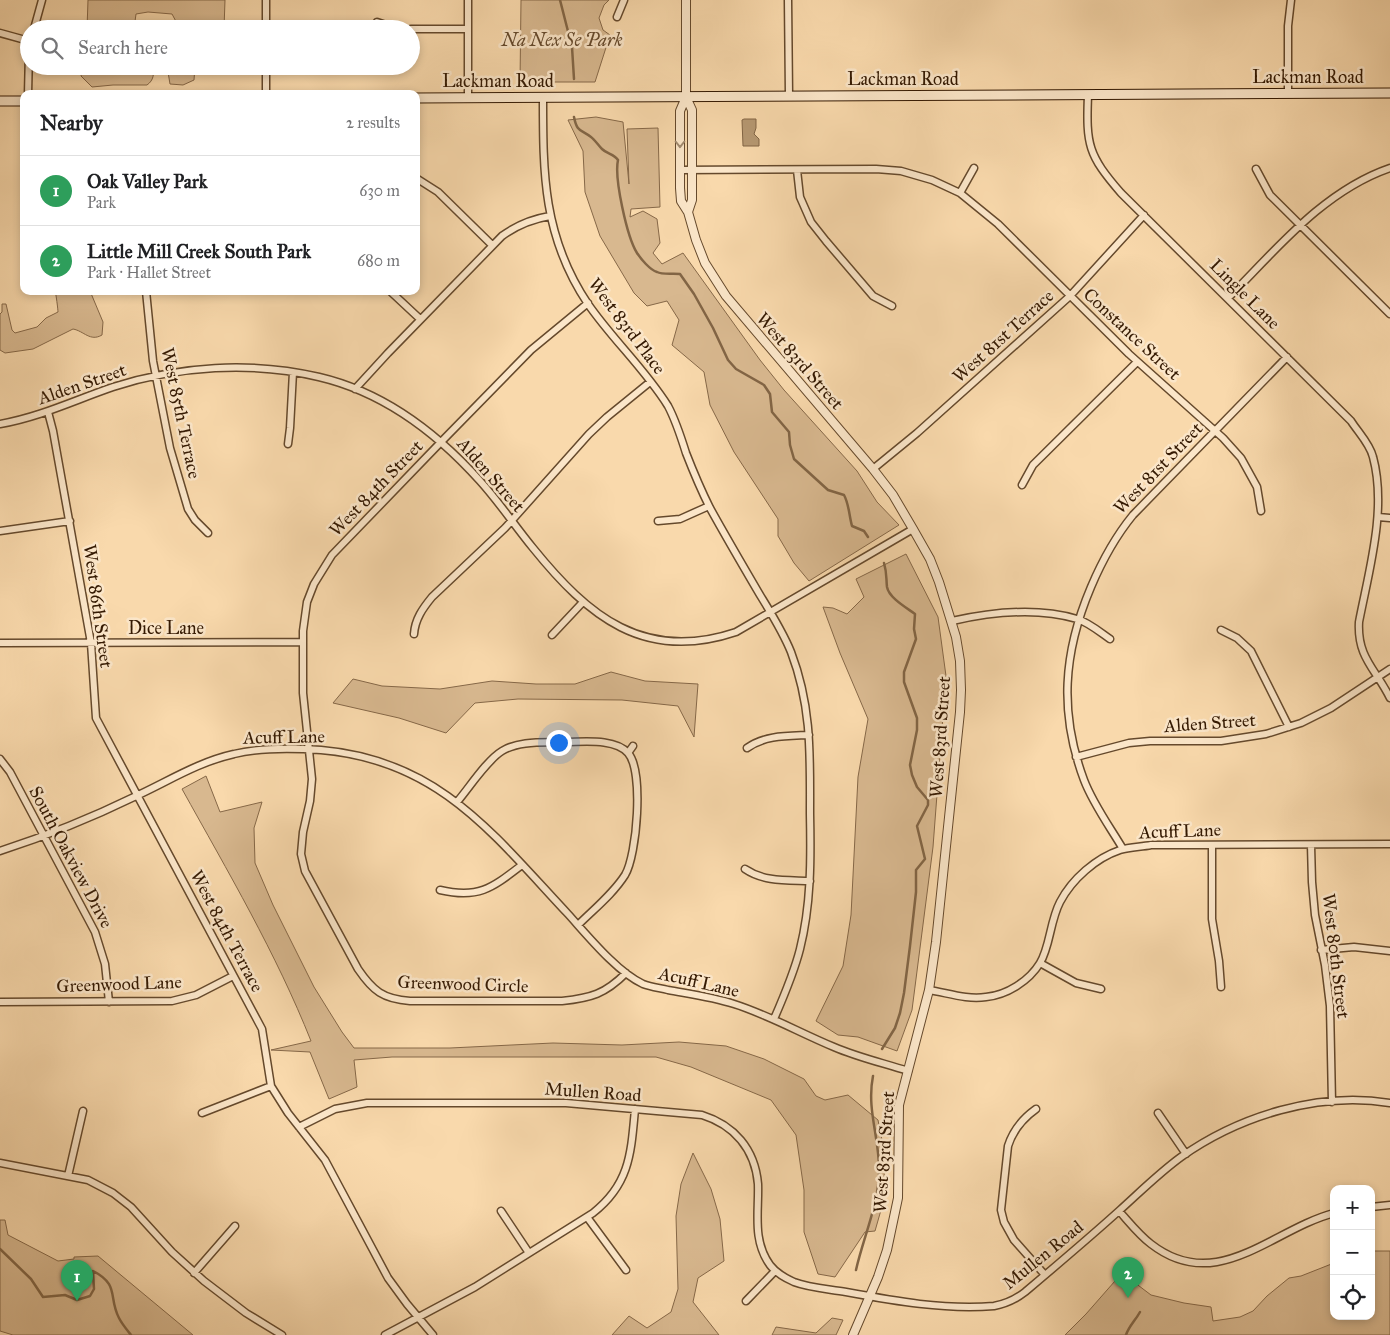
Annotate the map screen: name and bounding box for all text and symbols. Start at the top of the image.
search box [20,20,420,75]
park label: Na Nex Se Park [501,29,622,51]
icon: search [38,34,66,62]
text: Search here [78,36,168,59]
street label: Lackman Road [1252,66,1364,88]
street label: Lackman Road [847,68,959,90]
street label: Lackman Road [442,70,554,92]
text: Nearby [40,110,103,136]
text: 2 results [346,113,400,132]
one-way arrow [675,140,685,148]
text: Oak Valley Park [87,170,208,193]
text: 1 [53,181,59,200]
text: 630 m [359,181,400,200]
text: Park [87,193,116,212]
text: Little Mill Creek South Park [87,240,311,263]
text: 2 [52,251,60,270]
text: 680 m [357,251,400,270]
street label: Lingle Lane [1204,254,1285,335]
text: Park · Hallet Street [87,263,211,282]
street label: West 83rd Place [584,274,670,378]
street label: Constance Street [1079,283,1186,385]
street label: West 81st Terrace [948,285,1058,387]
street label: West 83rd Street [752,308,849,415]
street label: West 85th Terrace [156,345,206,481]
street label: Alden Street [34,358,130,410]
street label: West 81st Street [1109,417,1208,518]
street label: Alden Street [452,432,530,517]
street label: West 84th Street [325,435,428,541]
street label: West 86th Street [78,543,118,670]
street label: Dice Lane [128,617,204,639]
street label: West 83rd Street [925,675,955,798]
street label: Alden Street [1162,709,1257,737]
street label: Acuff Lane [242,725,325,749]
your location [546,730,572,756]
street label: South Oakview Drive [24,782,118,932]
street label: Acuff Lane [1138,819,1221,843]
street label: West 84th Terrace [186,866,268,996]
street label: West 80th Street [1317,892,1355,1020]
street label: Acuff Lane [656,962,741,1002]
street label: Greenwood Lane [56,971,182,997]
street label: Greenwood Circle [397,971,529,997]
street label: Mullen Road [544,1078,642,1106]
street label: West 83rd Street [869,1090,899,1213]
map controls [1330,1185,1375,1320]
button: + [1330,1185,1375,1230]
street label: Mullen Road [998,1216,1088,1294]
button: − [1330,1230,1375,1275]
pin: 2 [1112,1257,1144,1298]
pin: 1 [61,1260,93,1301]
button: locate [1330,1275,1375,1320]

